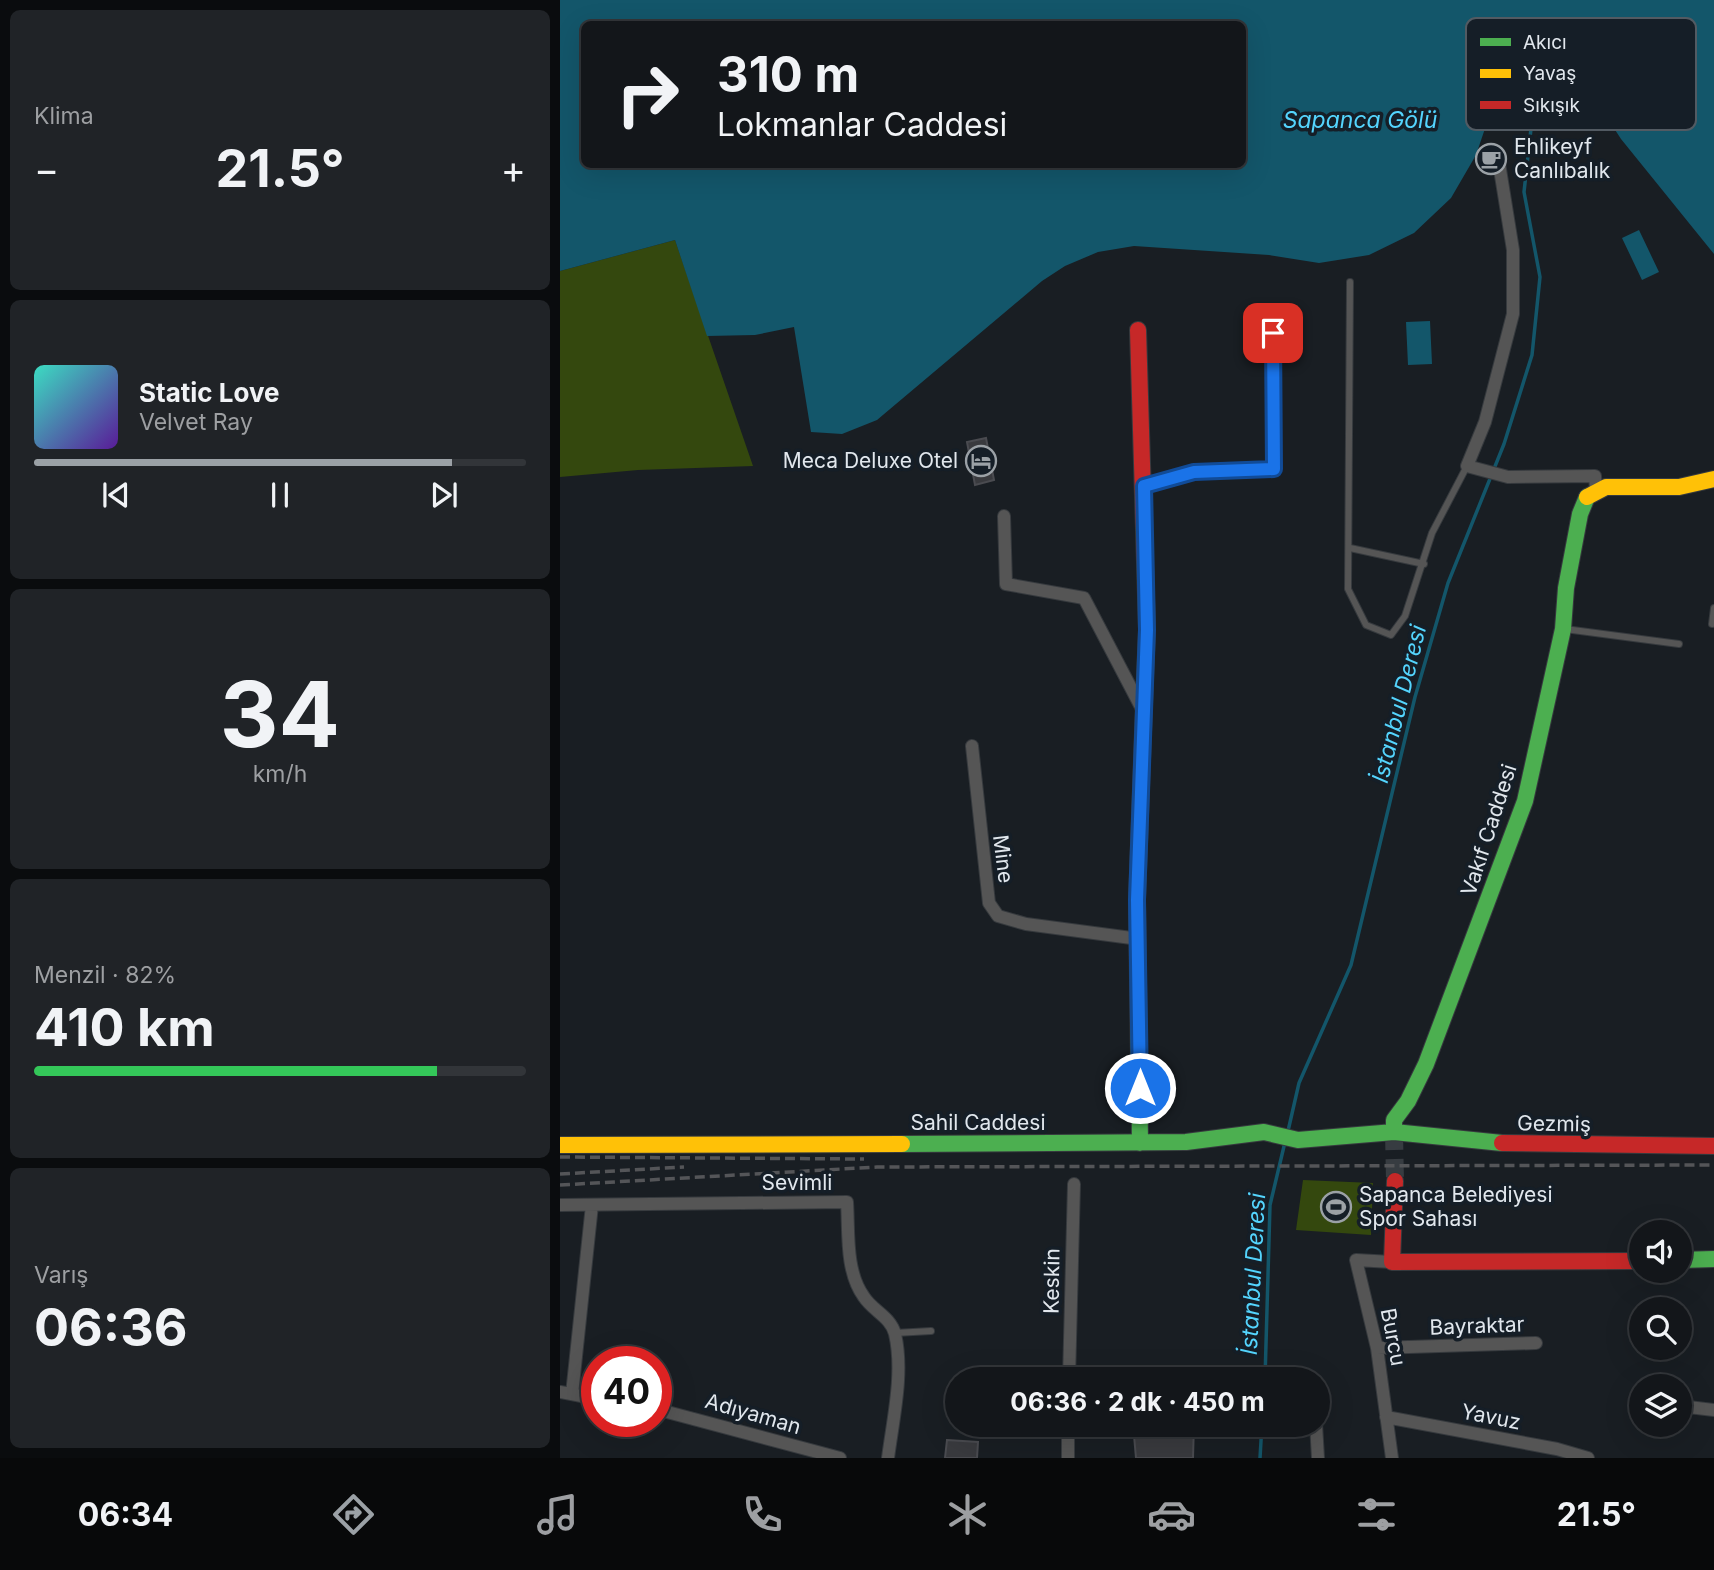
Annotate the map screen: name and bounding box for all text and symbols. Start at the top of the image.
legend [1466,18,1696,130]
text: Akıcı [1523,31,1567,54]
text: 310 m [717,45,859,104]
icon: right [602,49,693,140]
text: Yavaş [1523,62,1576,85]
text: Sıkışık [1523,94,1580,117]
text: Klima [34,102,94,130]
text: Lokmanlar Caddesi [717,105,1007,144]
water label: Sapanca Gölü [1283,106,1437,134]
place label: Ehlikeyf Canlıbalık [1514,134,1611,183]
text: 21.5° [215,137,345,200]
cafe icon: Ehlikeyf Canlıbalık [1474,142,1508,176]
text: − [34,146,59,192]
text: + [501,146,526,192]
pin [1243,303,1303,363]
icon: arrive [1254,314,1292,352]
text: Static Love [139,377,280,408]
text: Velvet Ray [139,408,253,436]
hotel icon: Meca Deluxe Otel [964,444,998,478]
place label: Meca Deluxe Otel [783,448,958,473]
icon: previous [97,476,135,514]
icon: pause [261,476,299,514]
icon: next [425,476,463,514]
water label: İstanbul Deresi [1366,622,1432,786]
text: 34 [220,659,340,769]
text: km/h [253,760,307,788]
street label: Vakıf Caddesi [1456,761,1522,899]
street label: Mine [988,833,1019,885]
text: Menzil · 82% [34,961,176,989]
text: 410 km [34,996,215,1059]
position arrow [1103,1051,1177,1125]
street label: Sahil Caddesi [910,1110,1046,1135]
street label: Gezmiş [1517,1110,1591,1137]
street label: Sevimli [762,1170,832,1195]
place label: Sapanca Belediyesi Spor Sahası [1359,1182,1553,1231]
sports icon: Sapanca Belediyesi Spor Sahası [1319,1190,1353,1224]
water label: İstanbul Deresi [1235,1192,1271,1356]
map controls [1629,1220,1692,1437]
button: sound [1629,1220,1692,1283]
street label: Keskin [1038,1248,1065,1314]
text: Varış [34,1261,88,1289]
text: 06:36 [34,1296,188,1359]
button: search [1629,1297,1692,1360]
street label: Burcu [1376,1306,1411,1368]
street label: Bayraktar [1429,1311,1525,1340]
speed limit sign: 40 [581,1346,672,1437]
button: layers [1629,1374,1692,1437]
text: 06:36 · 2 dk · 450 m [1010,1386,1265,1417]
street label: Adıyaman [702,1388,804,1439]
street label: Yavuz [1459,1399,1523,1435]
icon: directions [329,1490,378,1539]
icon: music [533,1490,582,1539]
icon: phone [738,1490,787,1539]
icon: climate [943,1490,992,1539]
icon: car [1147,1490,1196,1539]
icon: filters [1352,1490,1401,1539]
text: 06:34 [78,1495,173,1534]
text: 21.5° [1557,1495,1636,1534]

